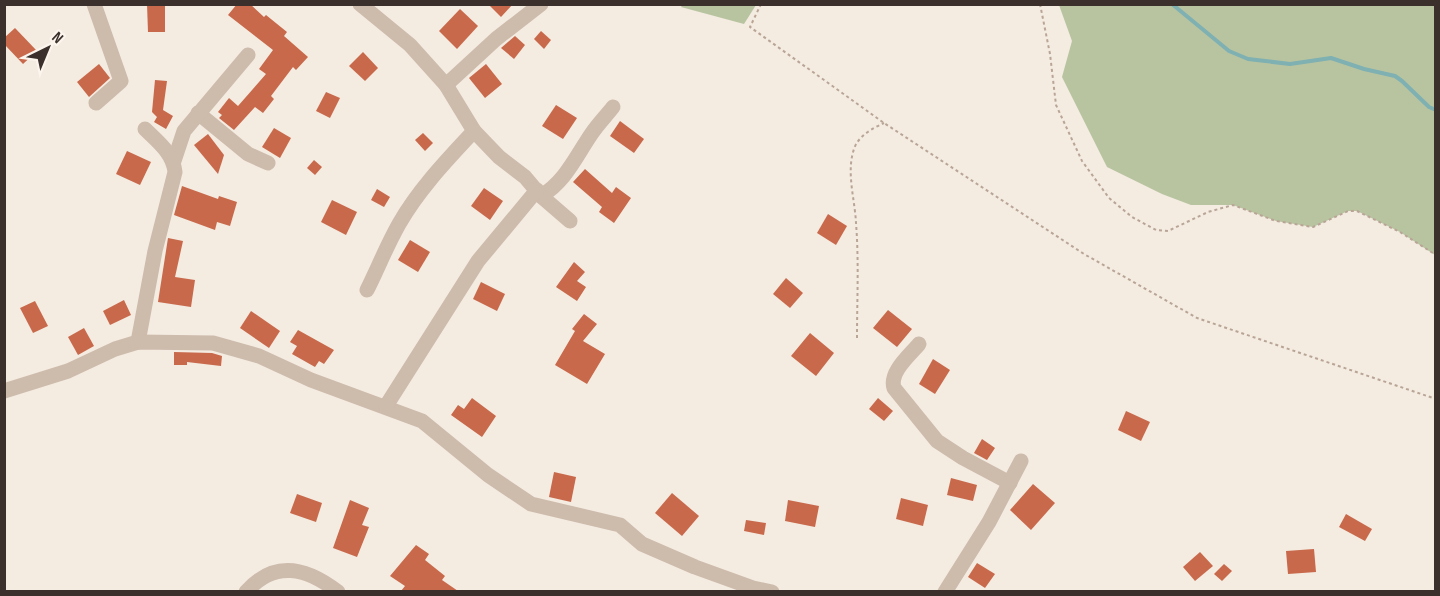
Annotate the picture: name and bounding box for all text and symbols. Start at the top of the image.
north arrow [18,18,78,78]
text: N [48,28,67,48]

